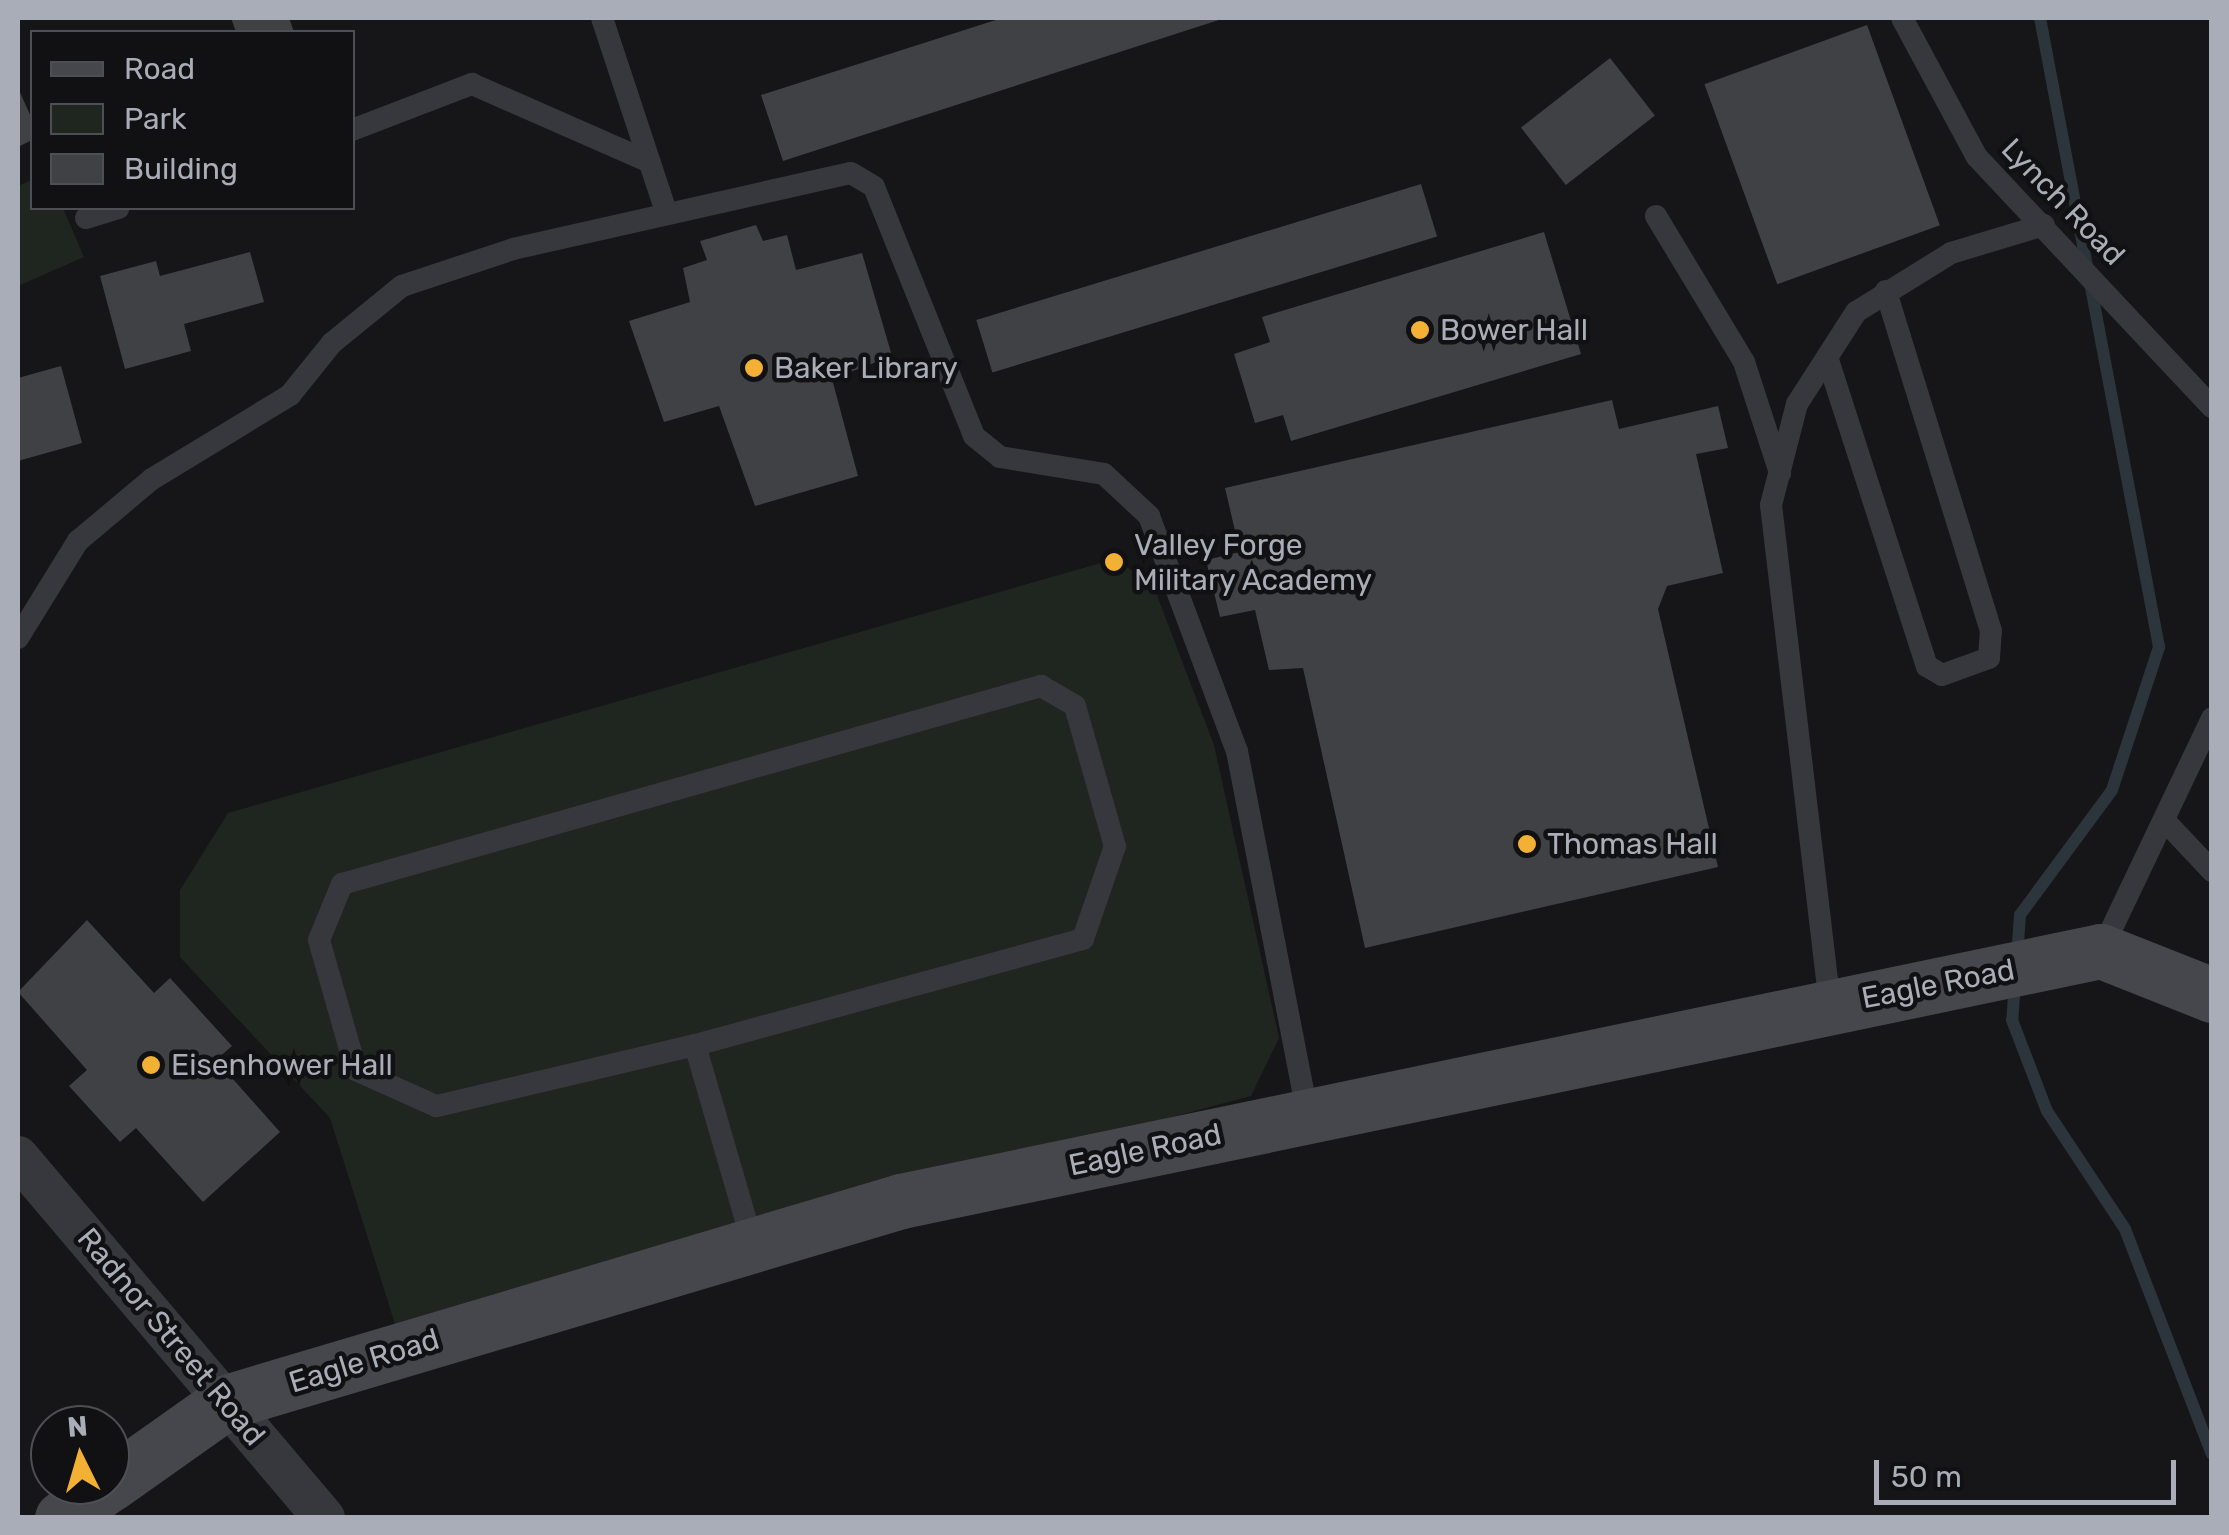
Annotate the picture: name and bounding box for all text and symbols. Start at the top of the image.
legend [30,30,355,210]
text: Road [124,51,195,87]
text: Park [124,101,186,137]
street label: Lynch Road [1994,131,2132,273]
text: Building [124,151,238,187]
place label: Bower Hall [1440,312,1589,348]
marker: Bower Hall [1409,319,1431,341]
place label: Baker Library [774,350,959,386]
marker: Baker Library [743,357,765,379]
place label: Valley Forge Military Academy [1134,527,1374,598]
marker: Valley Forge Military Academy [1103,551,1125,573]
place label: Thomas Hall [1547,826,1718,862]
marker: Thomas Hall [1516,833,1538,855]
street label: Eagle Road [1858,952,2018,1016]
place label: Eisenhower Hall [171,1047,394,1083]
marker: Eisenhower Hall [140,1054,162,1076]
street label: Eagle Road [1065,1116,1225,1184]
street label: Radnor Street Road [69,1221,273,1453]
street label: Eagle Road [285,1321,443,1401]
north arrow [30,1405,130,1505]
text: N [66,1409,89,1444]
scale bar [1879,1440,2182,1502]
text: 50 m [1891,1459,1962,1495]

